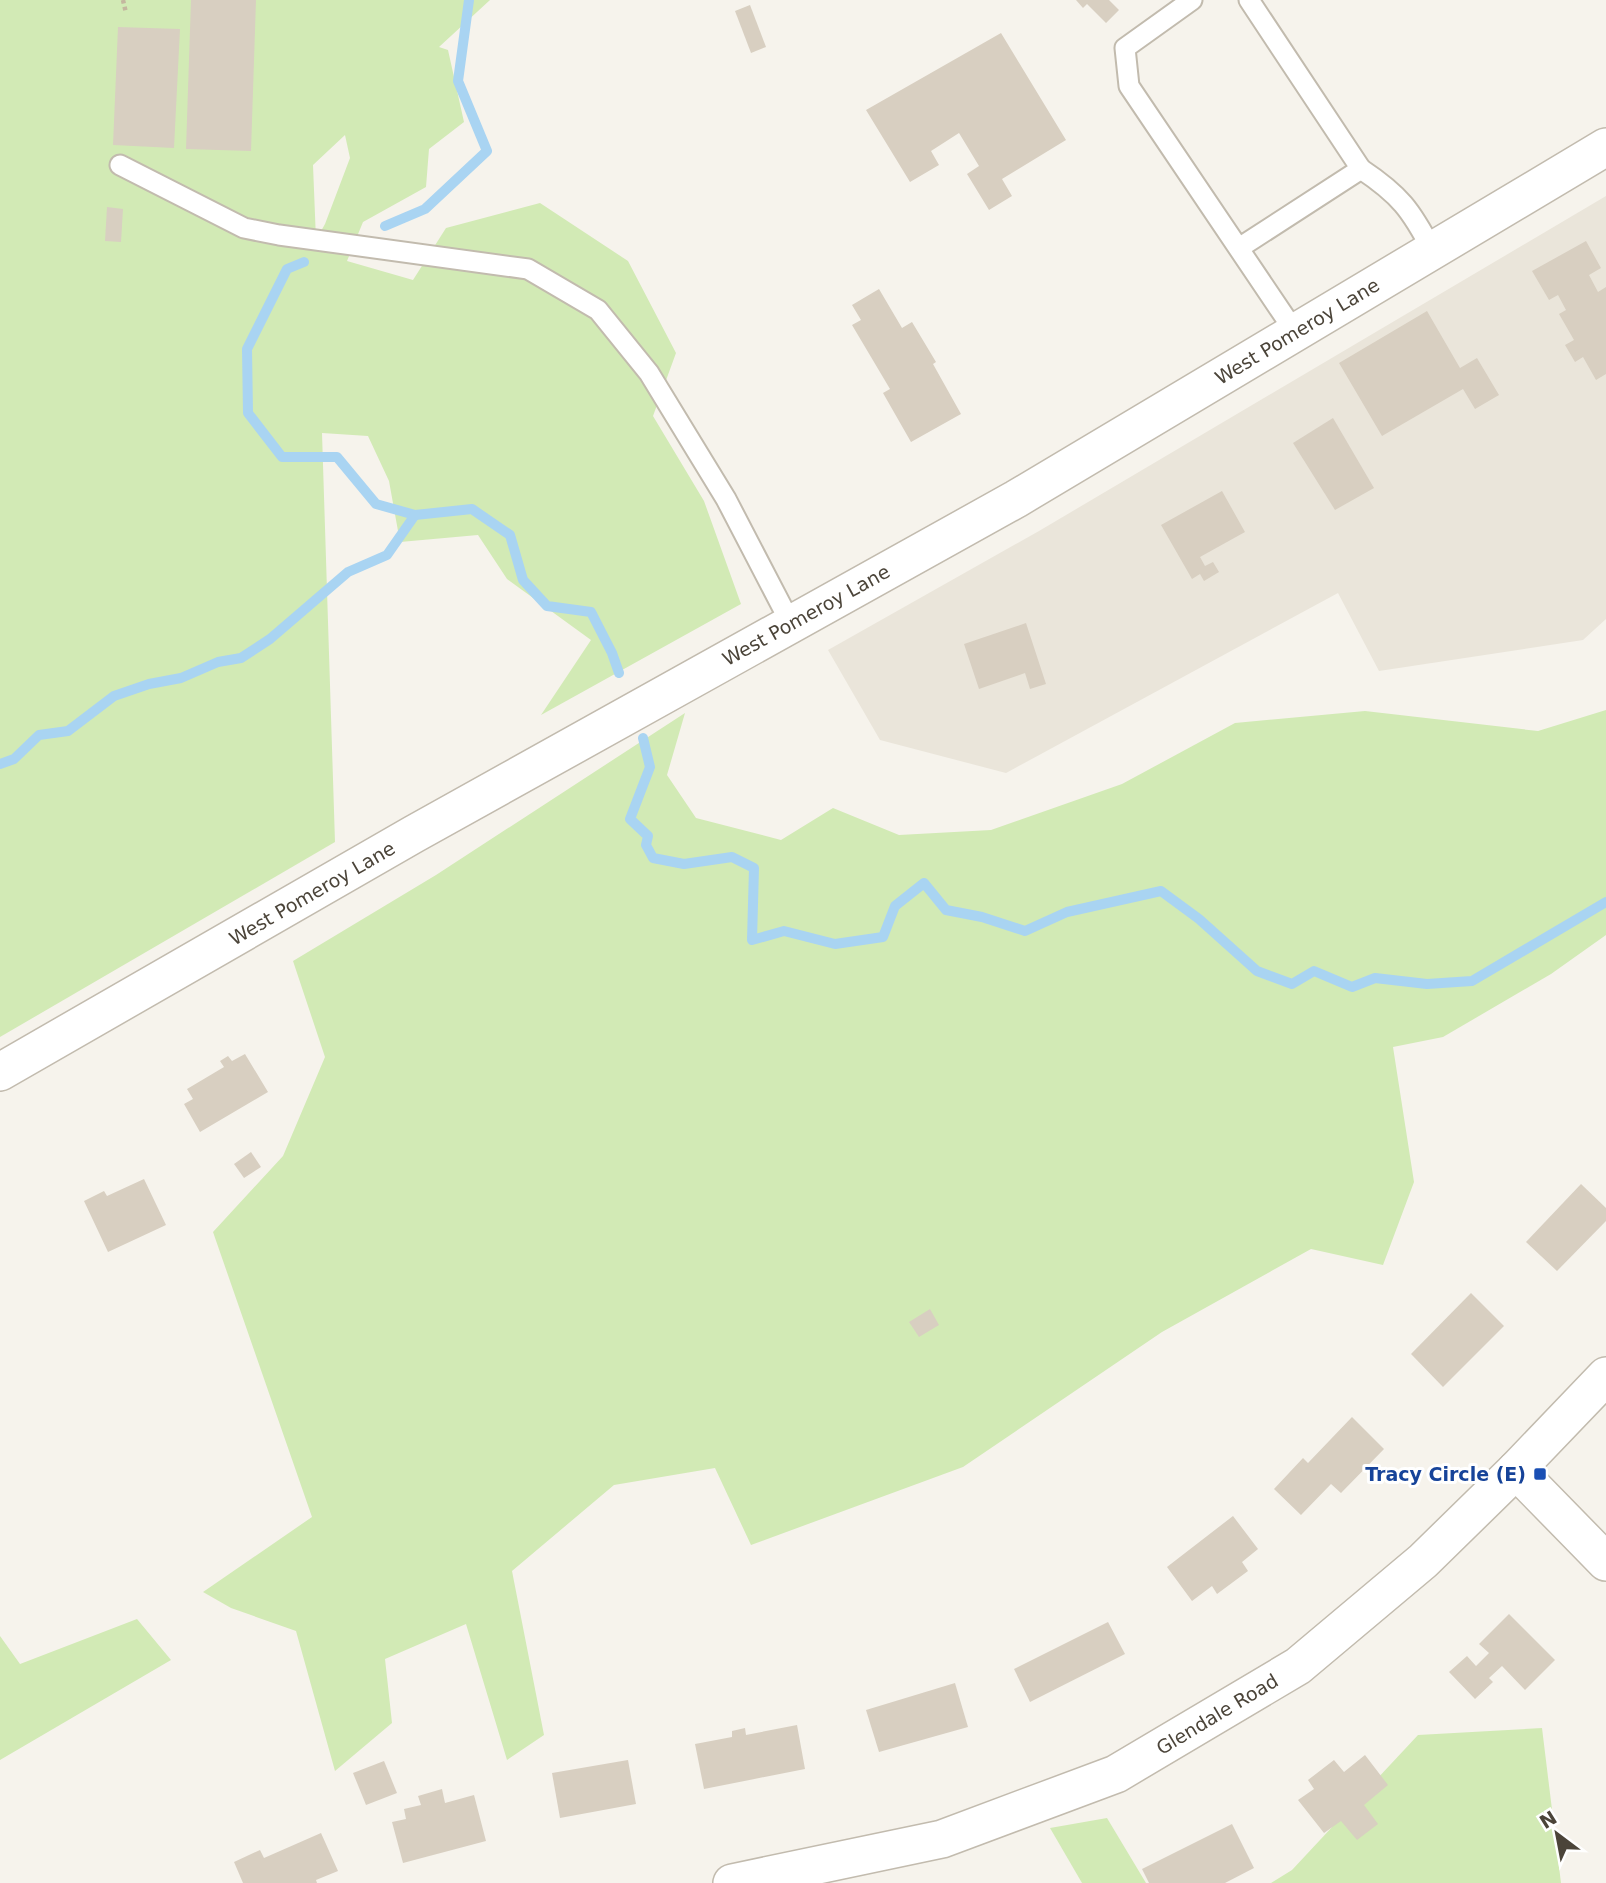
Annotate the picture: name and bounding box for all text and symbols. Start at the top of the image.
street label: West Pomeroy Lane [1211,273,1383,389]
street label: West Pomeroy Lane [719,560,893,670]
street label: West Pomeroy Lane [225,837,399,949]
place label: Tracy Circle (E) [1365,1463,1526,1485]
marker: Tracy Circle (E) [1532,1466,1548,1482]
street label: Glendale Road [1152,1669,1282,1759]
north arrow [1522,1799,1592,1869]
text: N [1535,1806,1561,1833]

